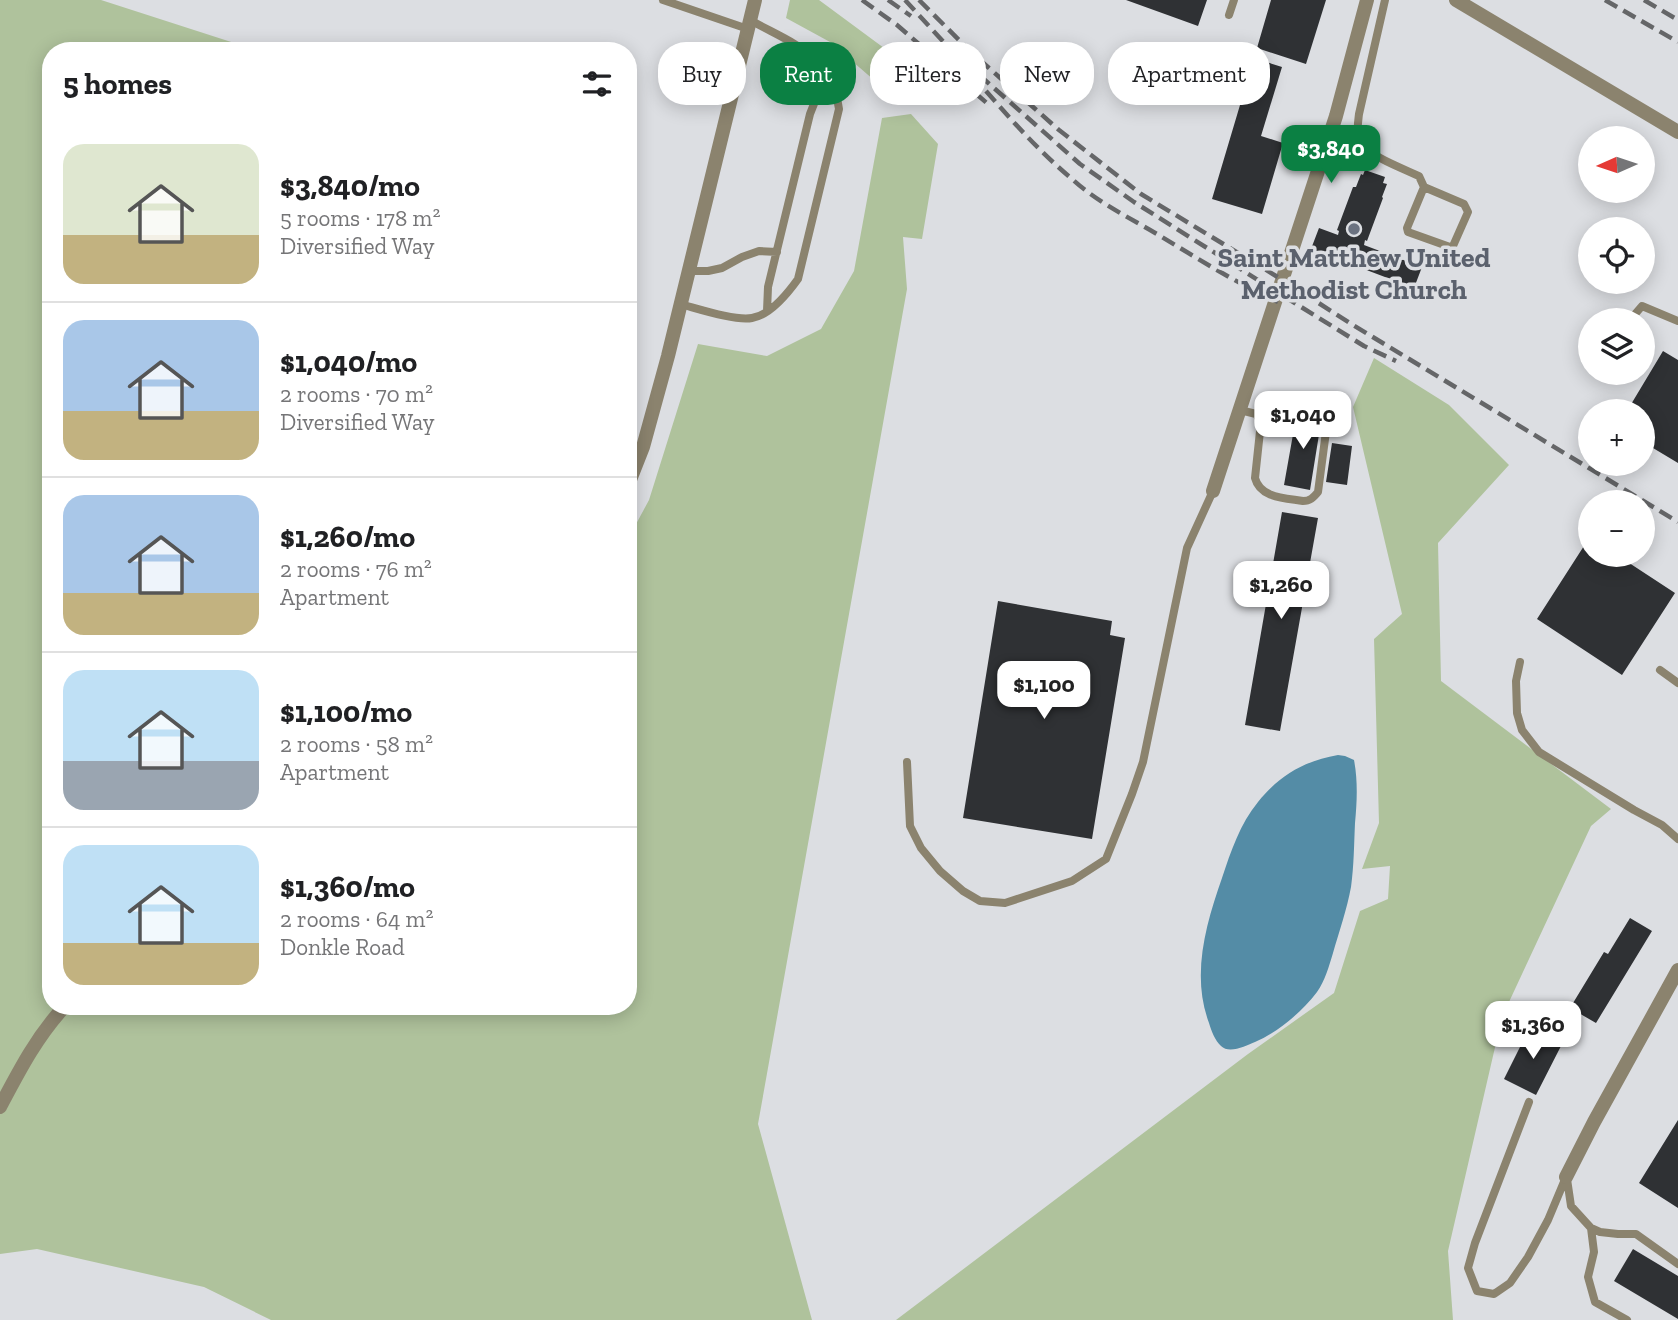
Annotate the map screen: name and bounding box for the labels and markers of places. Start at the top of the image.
pin: $3,840 [1274,125,1388,185]
marker: Saint Matthew United Methodist Church [1346,221,1362,237]
place label: Saint Matthew United Methodist Church [1218,241,1490,306]
pin: $1,040 [1246,392,1360,451]
pin: $1,260 [1224,562,1338,621]
pin: $1,100 [987,662,1101,721]
pin: $1,360 [1476,1002,1590,1061]

